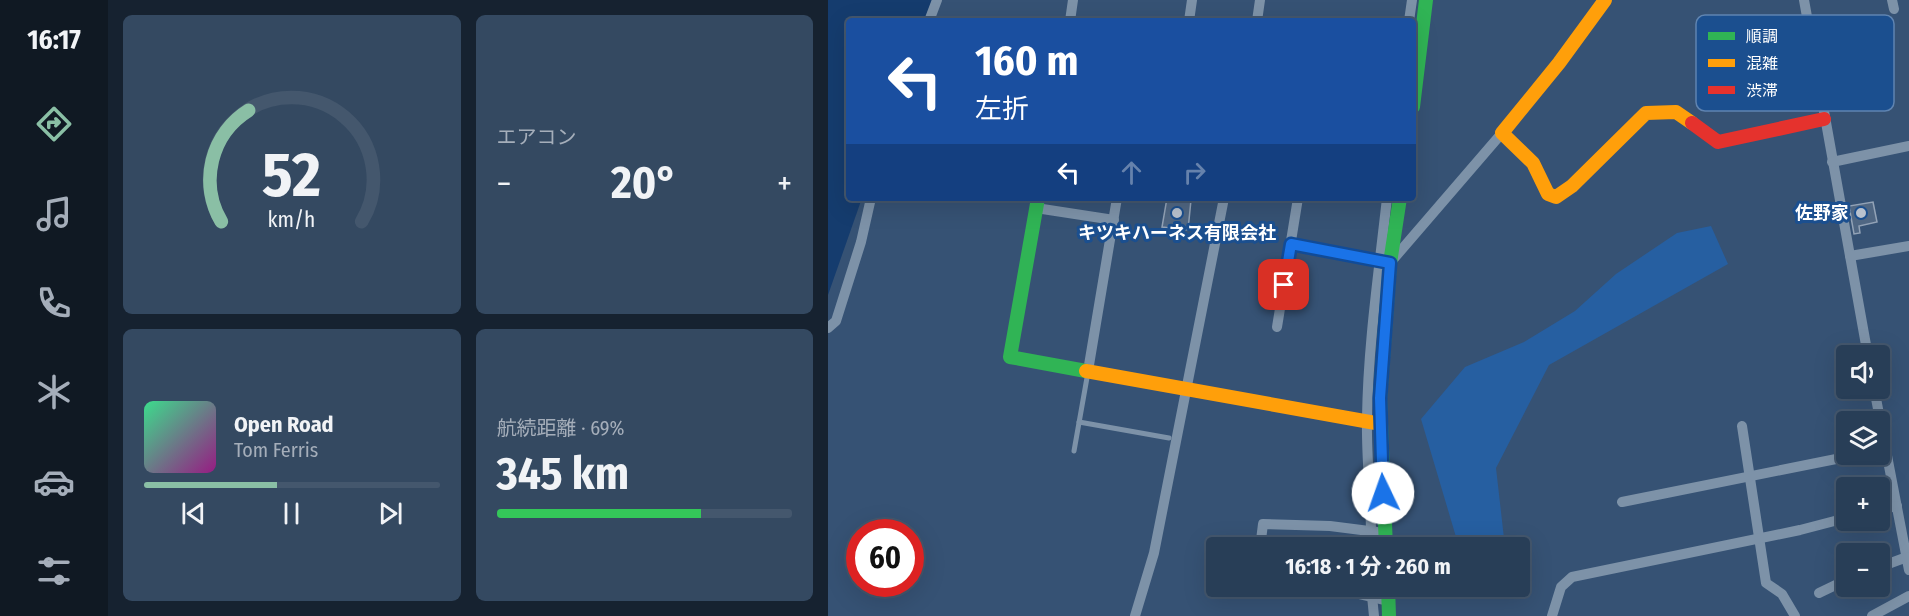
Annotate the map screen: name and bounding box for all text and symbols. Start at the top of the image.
legend [1696,15,1894,111]
text: 16:17 [27,24,81,56]
text: 順調 [1746,27,1778,46]
text: 160 m [975,36,1078,86]
icon: left [876,42,954,120]
text: 混雑 [1746,54,1778,73]
text: 渋滞 [1746,81,1778,100]
text: 左折 [975,93,1029,125]
icon: directions [33,103,75,145]
text: エアコン [497,125,577,149]
text: 52 [262,138,321,213]
text: 20° [611,156,677,210]
icon: left [1052,156,1085,189]
icon: ahead [1115,156,1148,189]
icon: right [1178,156,1211,189]
text: − [497,164,511,204]
text: + [777,164,792,204]
icon: music [33,193,75,235]
place label: 佐野家 [1795,202,1849,224]
marker: キツキハーネス有限会社 [1170,206,1184,220]
marker: 佐野家 [1854,206,1868,220]
text: km/h [268,207,316,233]
place label: キツキハーネス有限会社 [1078,222,1276,244]
pin [1258,259,1309,310]
icon: arrive [1267,268,1300,301]
icon: phone [33,282,75,324]
map controls [1836,345,1890,597]
button: sound [1836,345,1890,399]
icon: climate [33,371,75,413]
text: Open Road [234,411,334,438]
button: layers [1836,411,1890,465]
text: 航続距離 · 69% [497,416,624,440]
text: Tom Ferris [234,438,318,462]
text: 345 km [497,447,629,501]
icon: car [33,461,75,503]
position arrow [1351,461,1415,525]
button: + [1836,477,1890,531]
icon: previous [177,497,210,530]
icon: pause [275,497,308,530]
icon: next [374,497,407,530]
speed limit sign: 60 [846,519,924,597]
button: − [1836,543,1890,597]
icon: filters [33,550,75,592]
text: 16:18 · 1 分 · 260 m [1285,553,1451,580]

